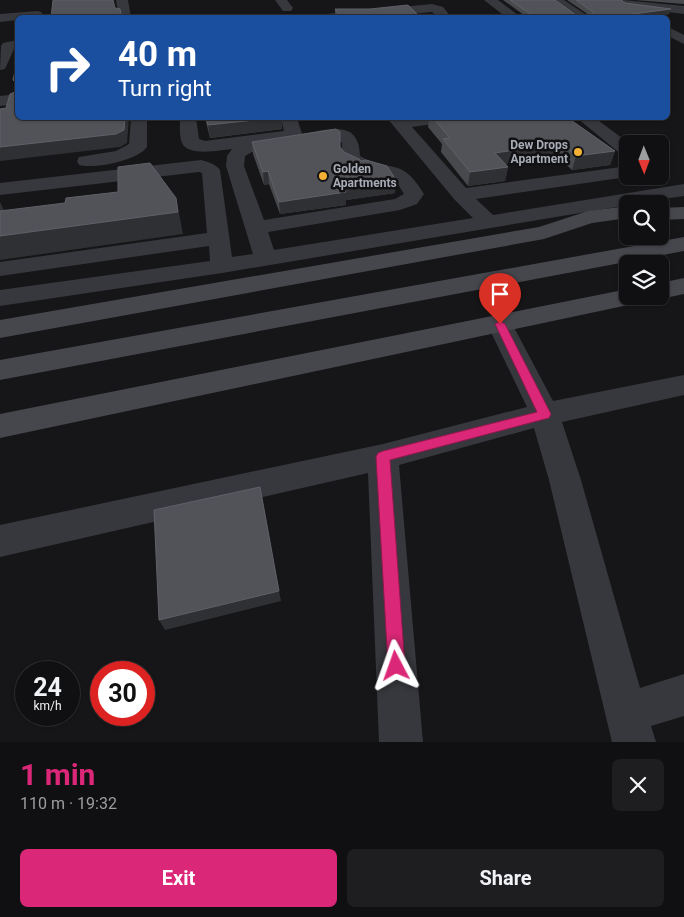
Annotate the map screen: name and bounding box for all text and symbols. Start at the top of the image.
text: 40 m [118,34,197,75]
icon: right [35,35,100,100]
text: Turn right [118,76,212,101]
north arrow [619,135,669,185]
map controls [619,135,669,305]
place label: Dew Drops Apartment [510,138,568,166]
marker: Dew Drops Apartment [572,146,584,158]
place label: Golden Apartments [333,162,397,190]
marker: Golden Apartments [317,170,329,182]
button: search [619,195,669,245]
button: layers [619,255,669,305]
pin [479,273,521,324]
icon: arrive [486,280,514,308]
position arrow [369,639,421,691]
speed limit sign: 30 [90,661,155,726]
text: 24 [33,673,62,702]
text: km/h [33,699,62,713]
text: 1 min [20,757,95,792]
button: close [612,759,664,811]
text: 110 m · 19:32 [20,794,117,813]
button: Exit [20,849,337,907]
button: Share [347,849,664,907]

